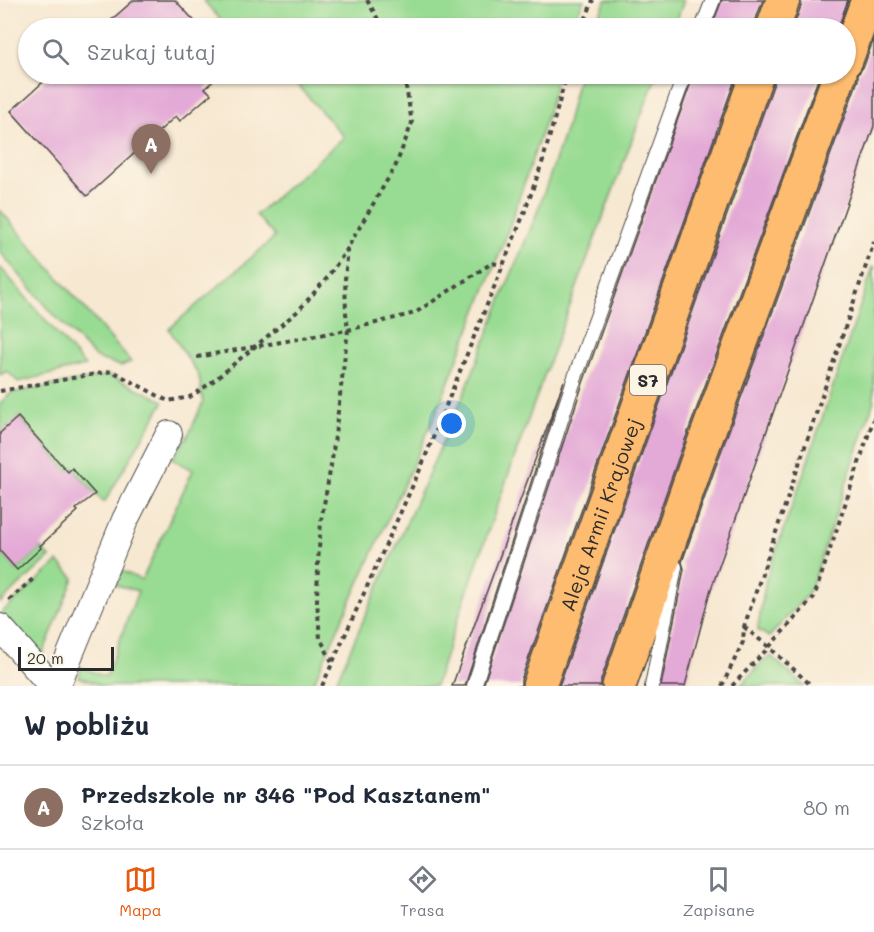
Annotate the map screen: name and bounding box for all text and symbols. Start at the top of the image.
search box [18,18,856,84]
icon: search [39,35,72,68]
text: Szukaj tutaj [87,37,216,66]
pin: A [132,124,170,174]
road number: S7 [630,365,666,395]
your location [437,409,466,438]
street label: Aleja Armii Krajowej [554,414,646,615]
scale bar [18,644,114,672]
text: 20 m [27,647,64,668]
text: W pobliżu [24,708,150,742]
text: Przedszkole nr 346 "Pod Kasztanem" [81,780,491,809]
text: A [37,794,50,820]
text: 80 m [803,794,850,820]
text: Szkoła [81,809,145,835]
tab: Mapa [119,863,162,920]
tab: Trasa [400,863,445,920]
tab: Zapisane [683,863,755,920]

